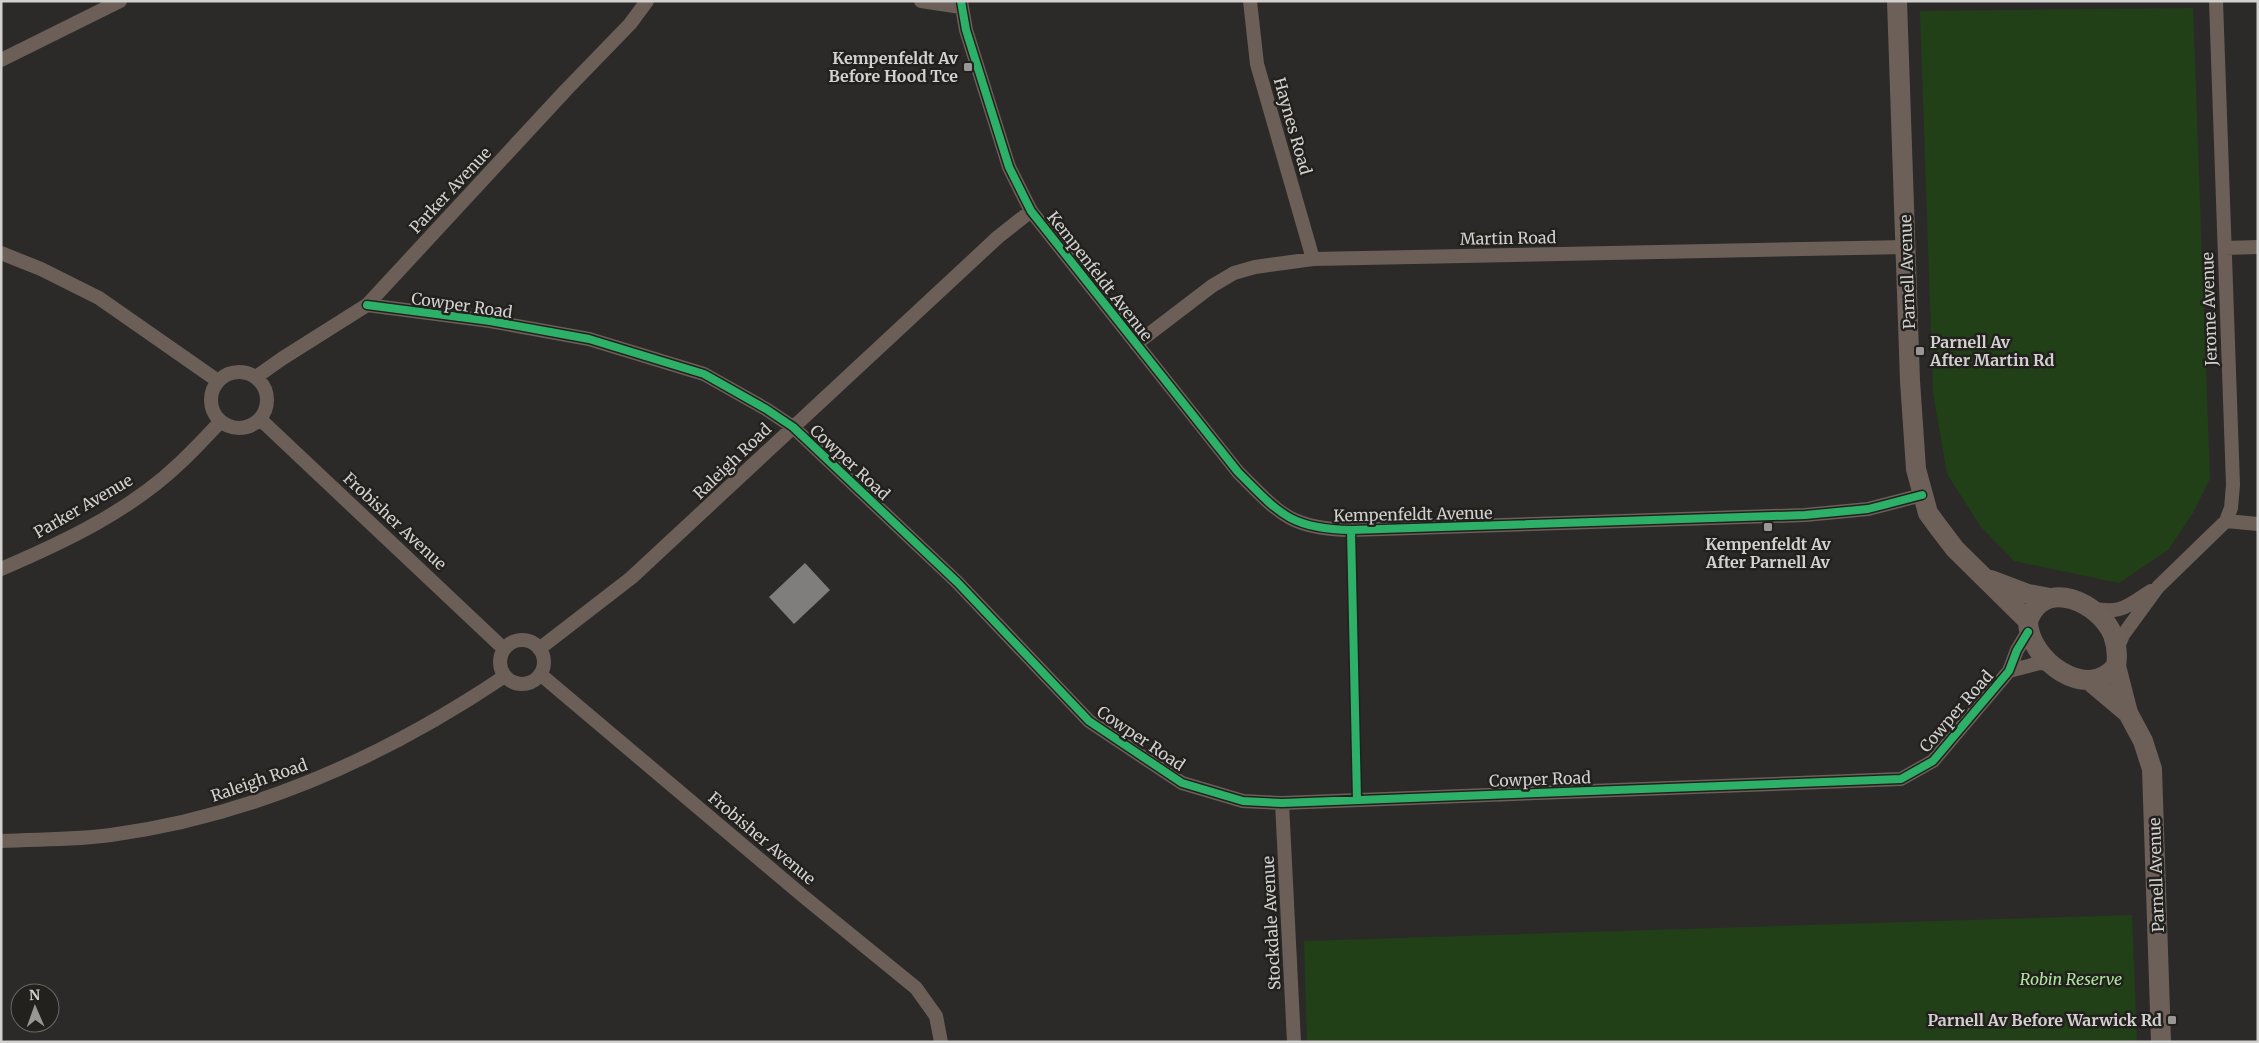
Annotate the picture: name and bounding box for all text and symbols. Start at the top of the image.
place label: Kempenfeldt Av Before Hood Tce [829,48,959,86]
marker: Kempenfeldt Av Before Hood Tce [962,61,974,73]
street label: Haynes Road [1270,75,1316,177]
street label: Parker Avenue [405,143,495,237]
street label: Kempenfeldt Avenue [1043,207,1157,345]
street label: Parnell Avenue [1895,214,1919,330]
street label: Martin Road [1460,227,1557,249]
street label: Jerome Avenue [2197,252,2221,367]
street label: Cowper Road [410,288,514,322]
place label: Parnell Av After Martin Rd [1929,332,2055,370]
marker: Parnell Av After Martin Rd [1914,345,1926,357]
street label: Raleigh Road [689,419,775,503]
street label: Cowper Road [806,420,894,504]
street label: Frobisher Avenue [339,468,451,574]
street label: Parker Avenue [30,470,136,542]
street label: Kempenfeldt Avenue [1333,503,1493,525]
marker: Kempenfeldt Av After Parnell Av [1762,521,1774,533]
place label: Kempenfeldt Av After Parnell Av [1705,534,1831,572]
street label: Cowper Road [1915,666,1997,756]
street label: Cowper Road [1093,701,1189,775]
street label: Raleigh Road [208,754,310,806]
street label: Cowper Road [1489,767,1592,791]
street label: Frobisher Avenue [704,787,820,889]
street label: Parnell Avenue [2144,817,2168,933]
street label: Stockdale Avenue [1257,855,1285,991]
park label: Robin Reserve [2020,969,2122,989]
north arrow [10,983,60,1033]
text: N [29,986,40,1004]
place label: Parnell Av Before Warwick Rd [1927,1010,2162,1030]
marker: Parnell Av Before Warwick Rd [2166,1014,2178,1026]

